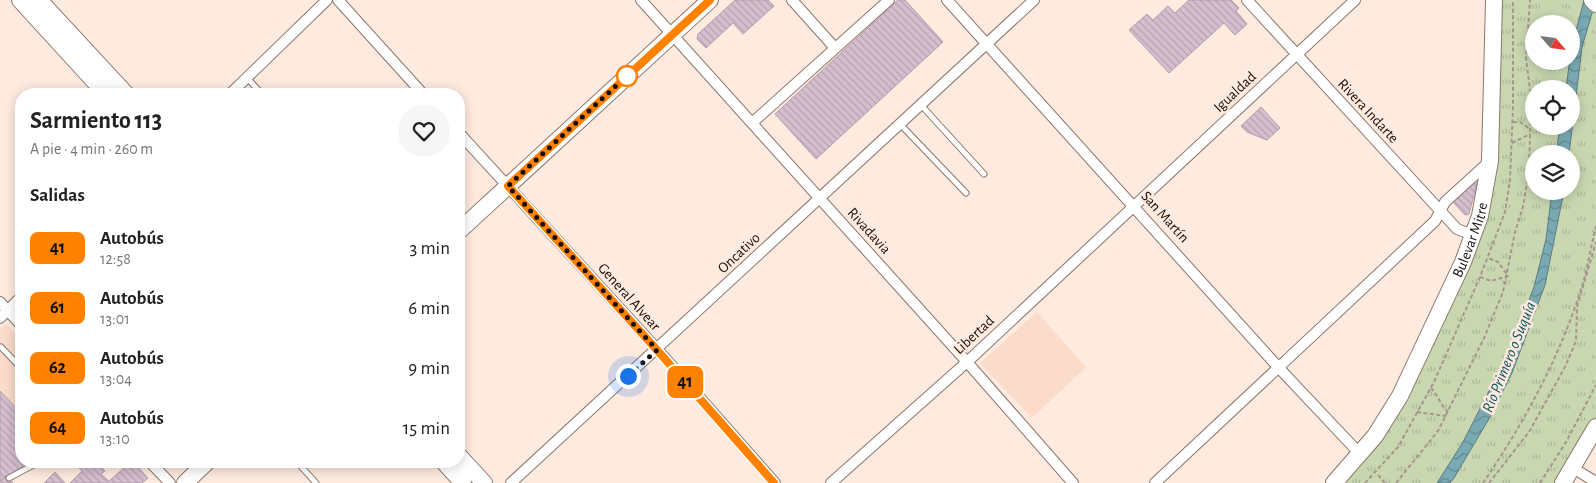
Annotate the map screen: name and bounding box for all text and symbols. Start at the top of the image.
north arrow [1525,15,1580,70]
map controls [1525,15,1580,200]
unlabelled marker [616,65,638,87]
street label: Igualdad [1211,69,1259,115]
street label: Rivera Indarte [1335,76,1401,146]
button: locate [1525,80,1580,135]
button: heart [398,105,450,157]
text: Sarmiento 113 [30,109,162,133]
text: A pie · 4 min · 260 m [30,141,153,157]
button: layers [1525,145,1580,200]
text: Salidas [30,186,85,205]
street label: San Martín [1138,188,1192,246]
street label: Bulevar Mitre [1449,201,1490,280]
street label: Rivadavia [845,205,893,257]
text: Autobús [100,229,164,248]
street label: Oncativo [715,230,763,276]
text: 41 [50,239,65,257]
text: 3 min [409,239,450,258]
text: 12:58 [100,251,131,267]
street label: General Alvear [595,260,663,334]
text: Autobús [100,289,164,308]
text: 61 [50,299,65,317]
text: 6 min [408,299,450,318]
water label: Río Primero o Suquía [1480,299,1539,415]
text: 13:01 [100,311,130,327]
street label: Libertad [951,313,997,357]
text: Autobús [100,349,164,368]
text: 62 [49,359,66,377]
text: 9 min [408,359,450,378]
your location [616,364,641,389]
line badge: 41 [662,366,708,398]
text: 13:04 [100,371,132,387]
text: 41 [677,373,693,391]
text: Autobús [100,409,164,428]
text: 64 [49,419,66,437]
text: 15 min [403,419,450,438]
text: 13:10 [100,431,130,447]

